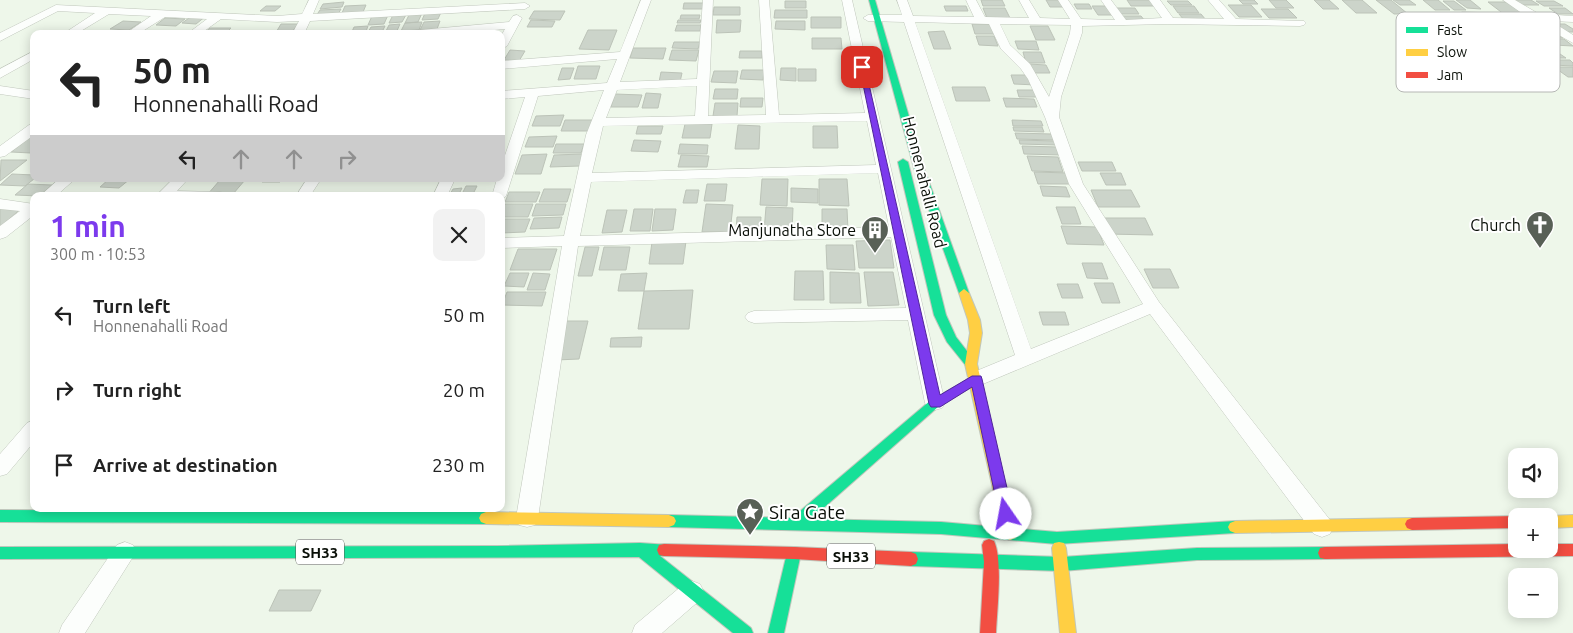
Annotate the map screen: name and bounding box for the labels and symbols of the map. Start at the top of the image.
legend [1396,12,1560,92]
text: Fast [1437,22,1463,38]
text: Slow [1437,44,1467,60]
pin [841,46,883,88]
text: Jam [1437,67,1463,83]
street label: Honnenahalli Road [900,114,950,250]
church icon: Church [1525,210,1555,249]
building icon: Manjunatha Store [860,215,890,254]
place label: Church [1470,216,1521,234]
place label: Manjunatha Store [728,221,856,239]
position arrow [979,487,1031,539]
place icon: Sira Gate [735,497,765,536]
place label: Sira Gate [769,501,845,523]
road number: SH33 [296,540,344,564]
road number: SH33 [827,544,875,568]

